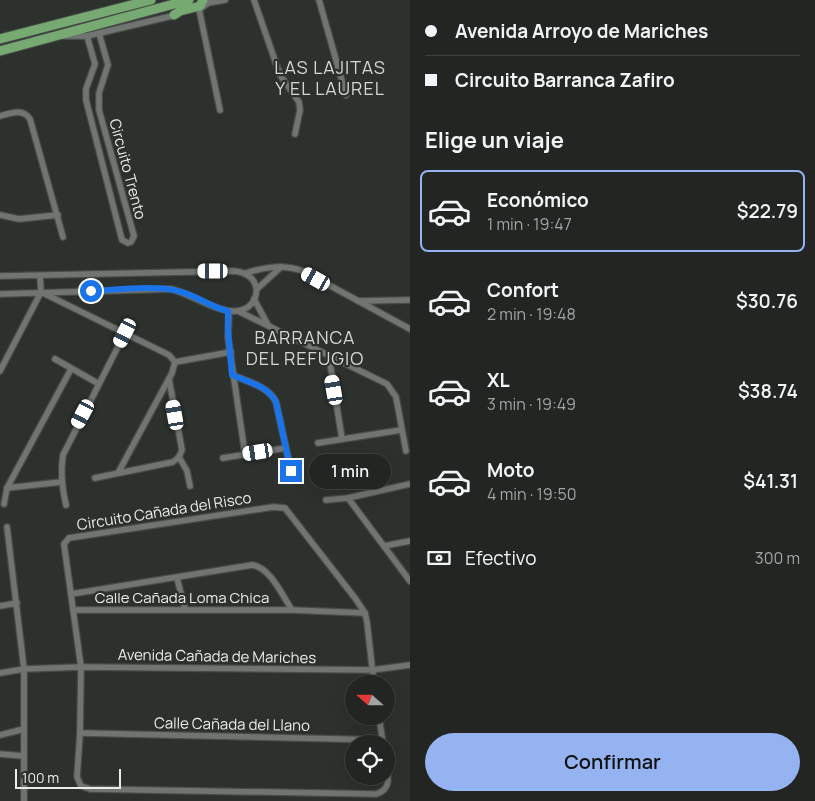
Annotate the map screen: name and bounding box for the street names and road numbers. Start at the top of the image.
street label: Circuito Trento [104,116,152,222]
street label: Circuito Cañada del Risco [75,487,253,535]
street label: Calle Cañada Loma Chica [95,587,269,608]
street label: Avenida Cañada de Mariches [118,644,316,668]
street label: Calle Cañada del Llano [154,712,310,736]

